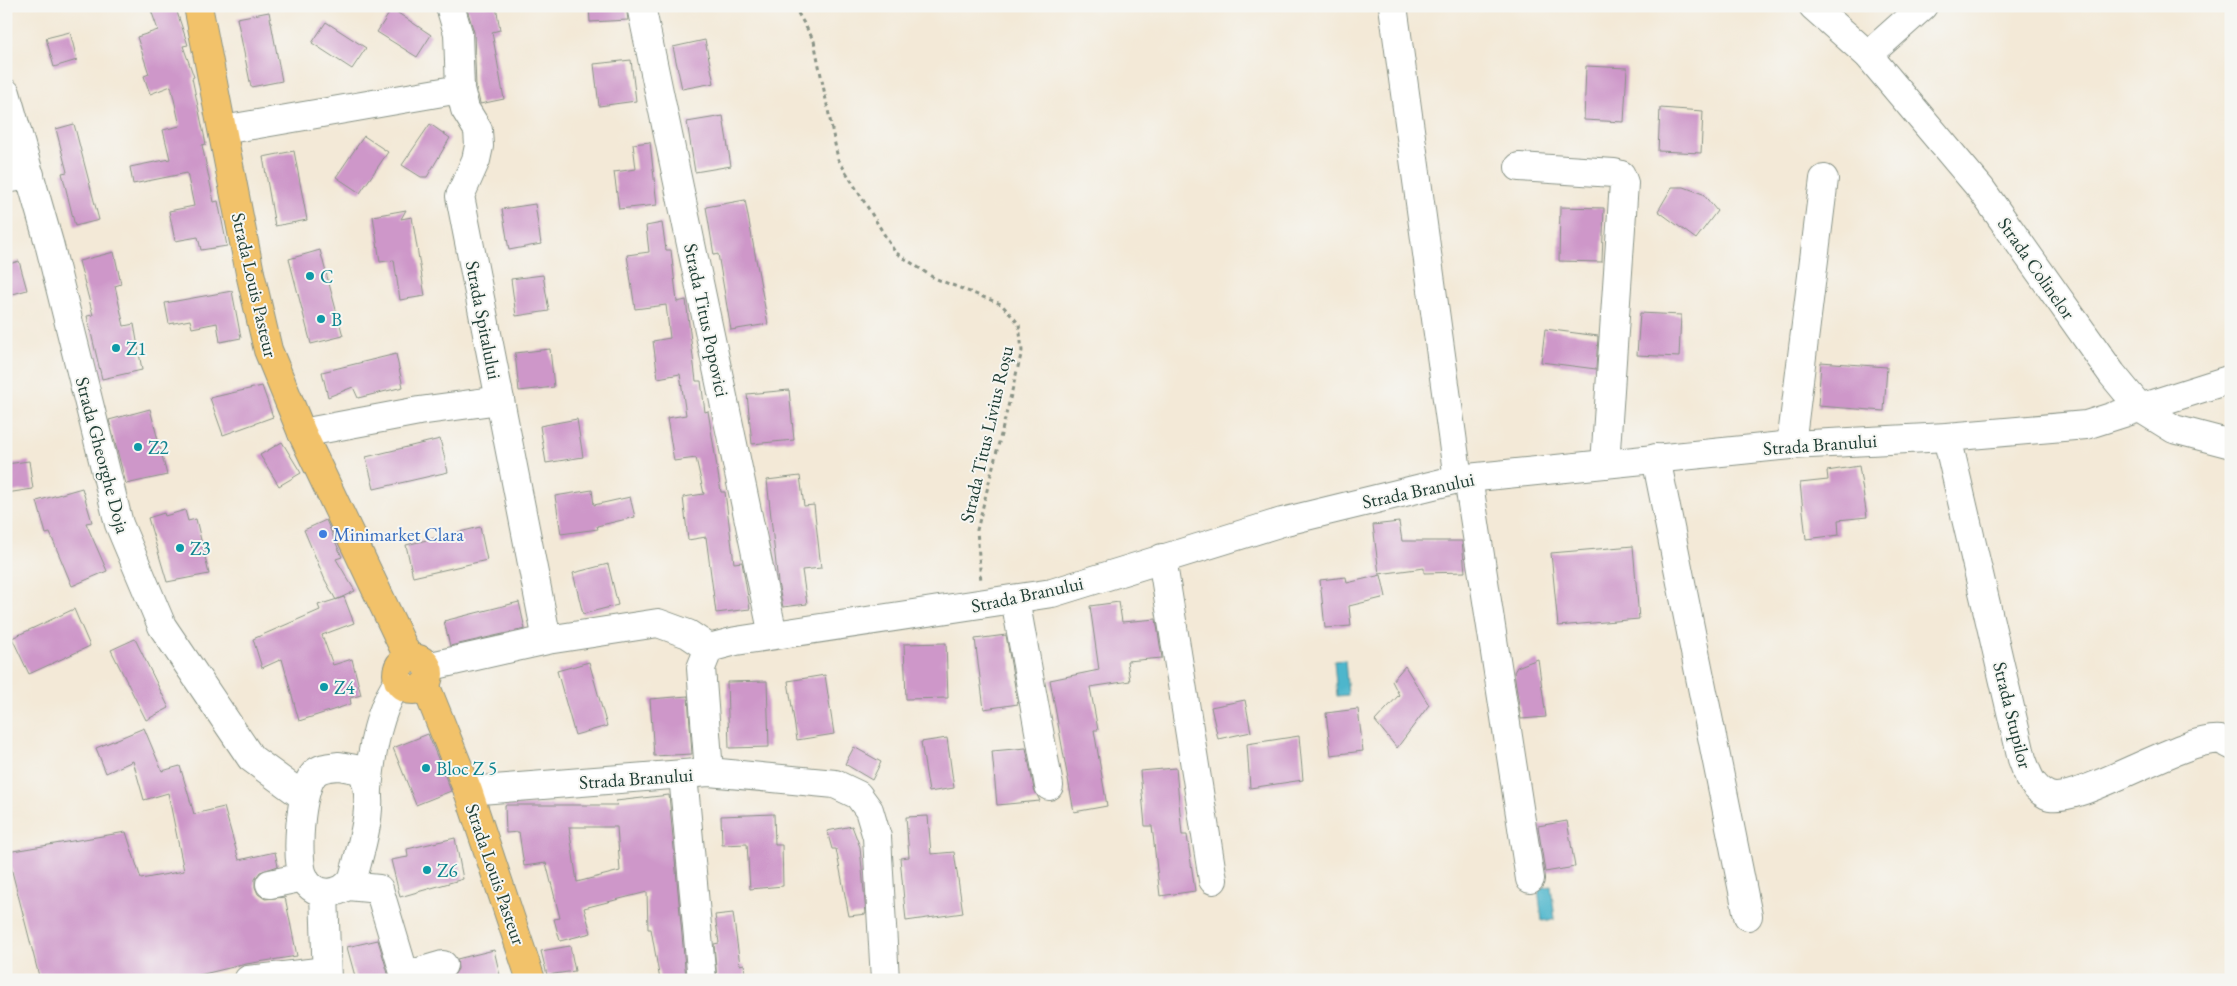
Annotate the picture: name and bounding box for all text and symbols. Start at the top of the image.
street label: Strada Louis Pasteur [226,210,283,361]
street label: Strada Colinelor [1992,212,2081,325]
street label: Strada Titus Popovici [678,241,735,399]
street label: Strada Spitalului [460,259,507,382]
place label: C [320,264,334,289]
marker: C [304,270,316,282]
place label: B [331,307,342,332]
marker: B [315,313,327,325]
place label: Z1 [126,336,147,361]
marker: Z1 [110,342,122,354]
street label: Strada Titus Livius Roșu [954,343,1019,525]
street label: Strada Gheorghe Doja [70,374,136,537]
street label: Strada Branului [1762,428,1878,461]
place label: Z2 [148,435,169,460]
marker: Z2 [132,441,144,453]
street label: Strada Branului [1360,466,1477,515]
place label: Minimarket Clara [333,522,464,547]
marker: Minimarket Clara [317,528,329,540]
place label: Z3 [190,536,211,561]
marker: Z3 [174,542,186,554]
street label: Strada Branului [969,570,1086,619]
street label: Strada Stupilor [1987,659,2038,772]
place label: Z4 [334,675,355,700]
marker: Z4 [318,681,330,693]
place label: Bloc Z 5 [436,756,497,781]
marker: Bloc Z 5 [420,762,432,774]
street label: Strada Branului [578,762,694,795]
street label: Strada Louis Pasteur [460,800,532,949]
place label: Z6 [437,858,458,883]
marker: Z6 [421,864,433,876]

